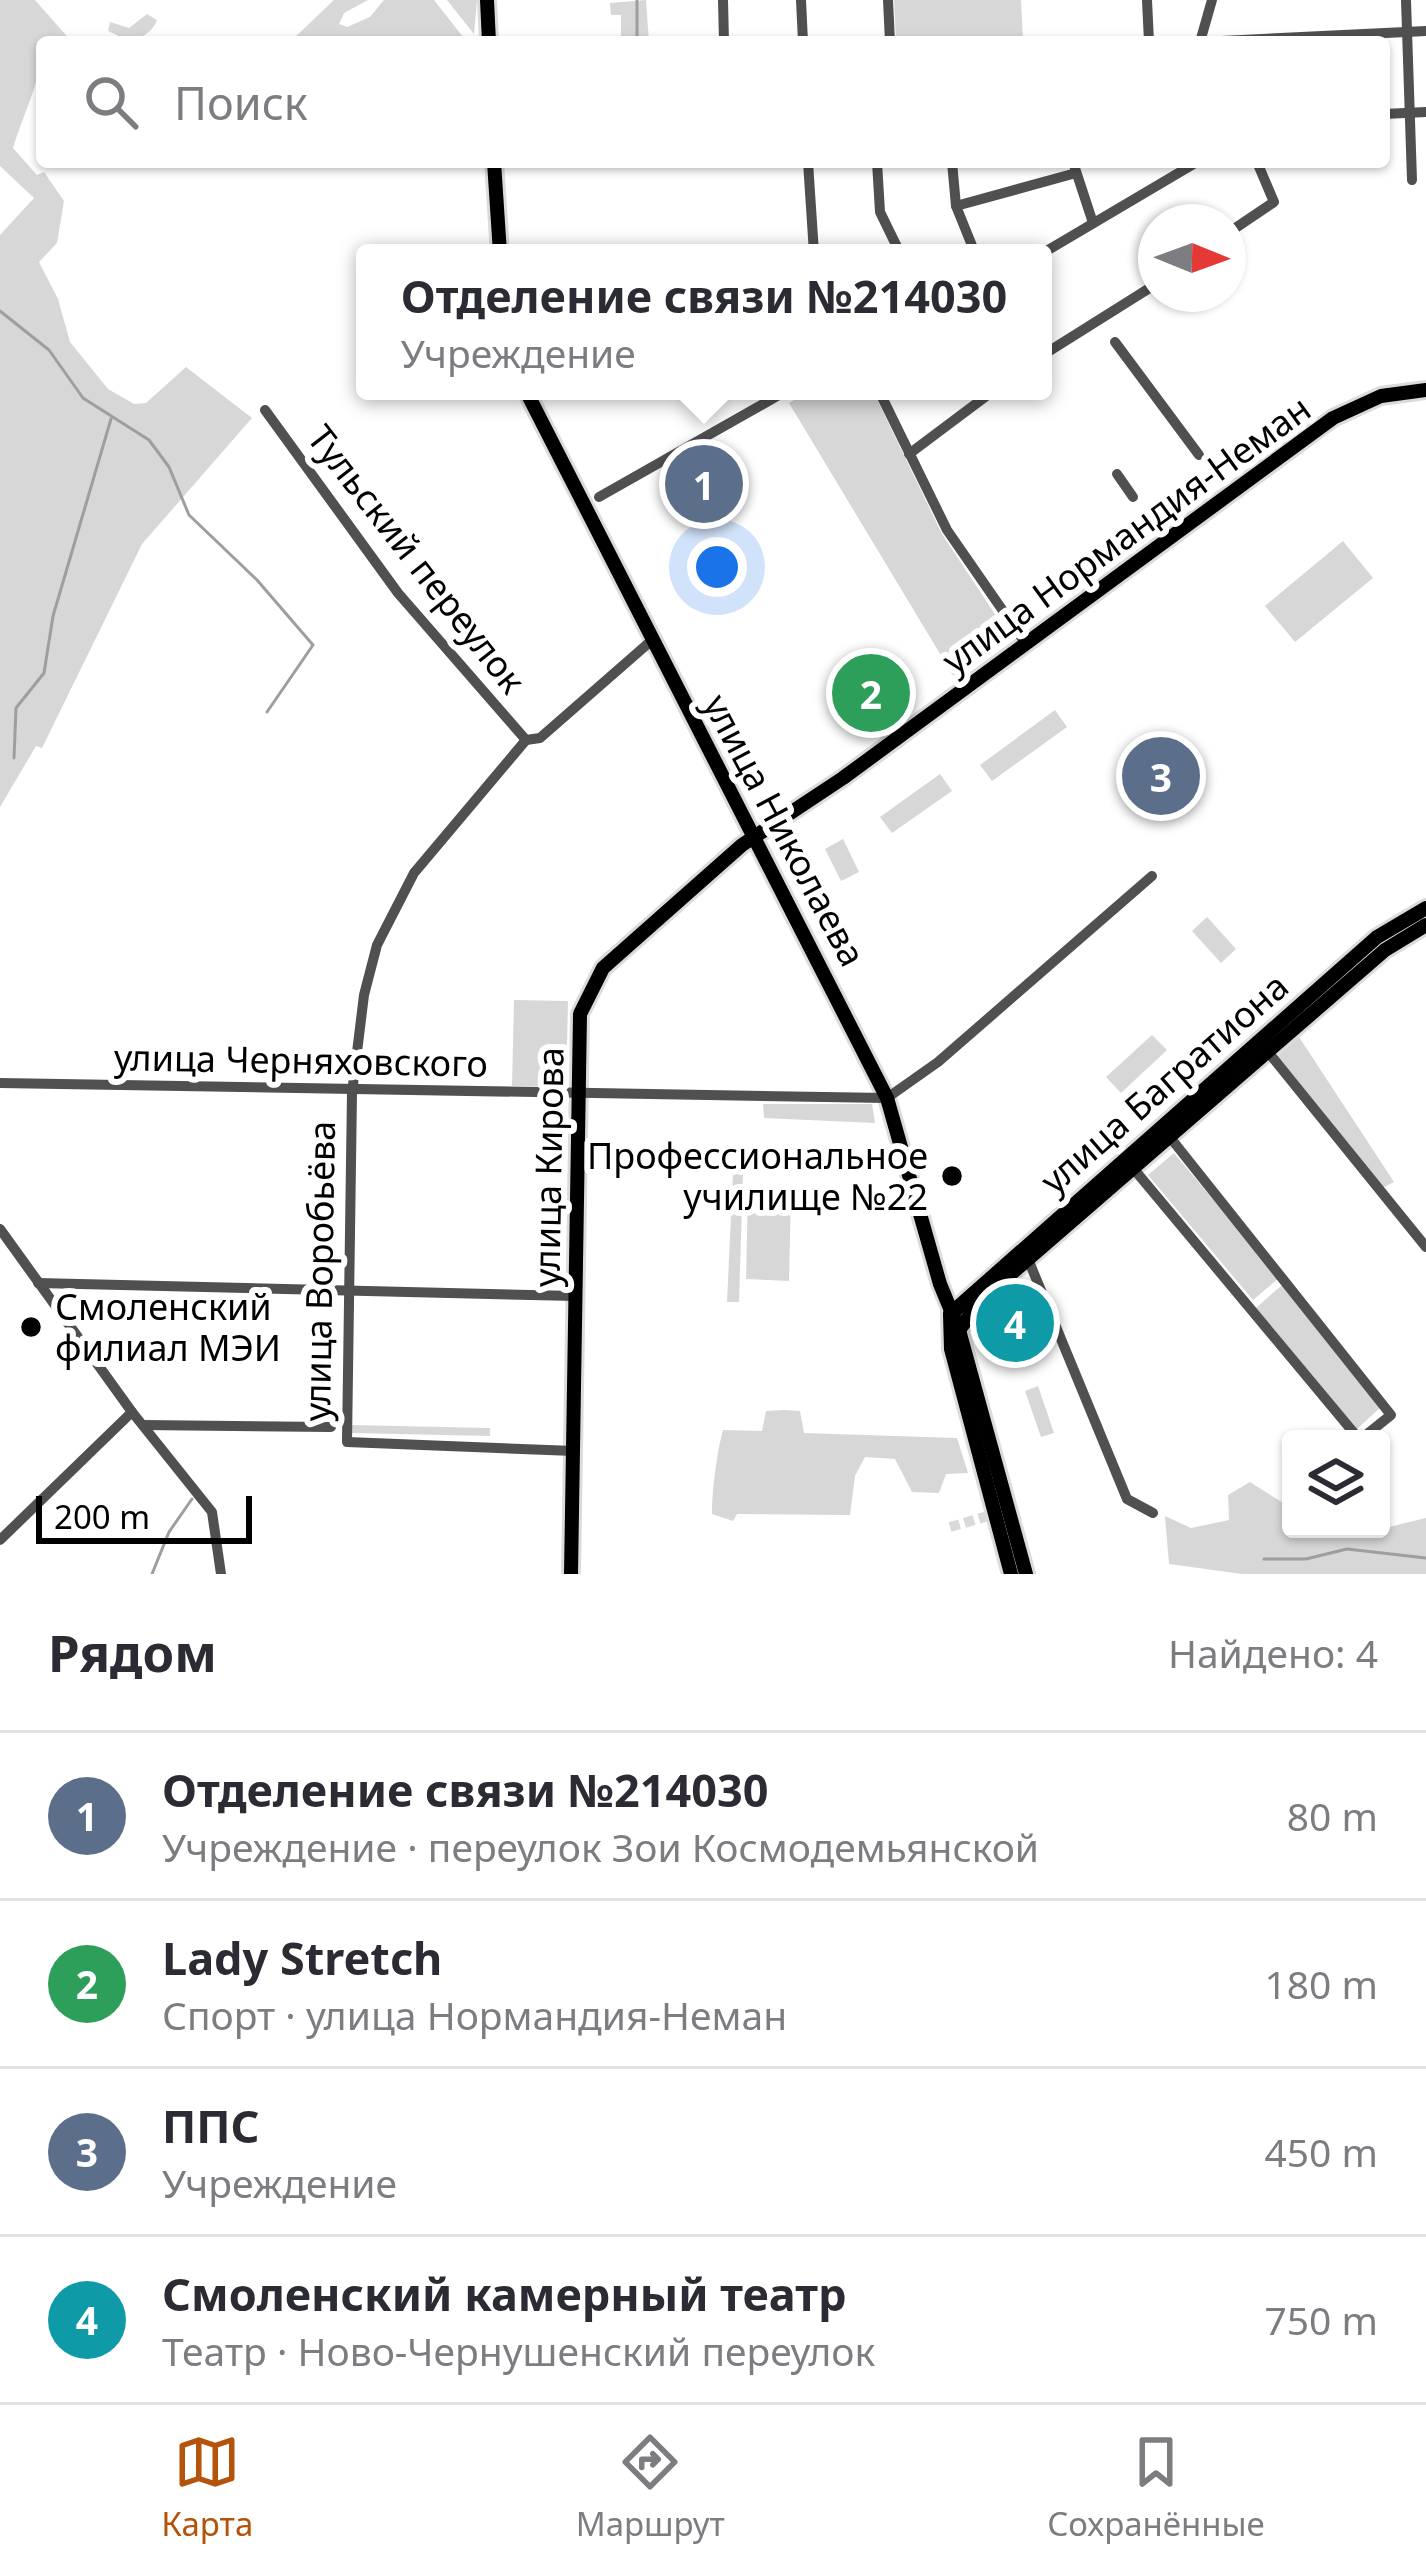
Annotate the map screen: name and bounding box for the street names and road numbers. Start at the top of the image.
street label: улица Нормандия-Неман [932,384,1320,684]
street label: Тульский переулок [297,415,537,703]
street label: улица Николаева [693,685,877,975]
street label: улица Багратиона [1030,962,1298,1204]
street label: улица Черняховского [114,1032,488,1088]
street label: улица Кирова [521,1047,575,1287]
street label: улица Воробьёва [292,1120,346,1422]

